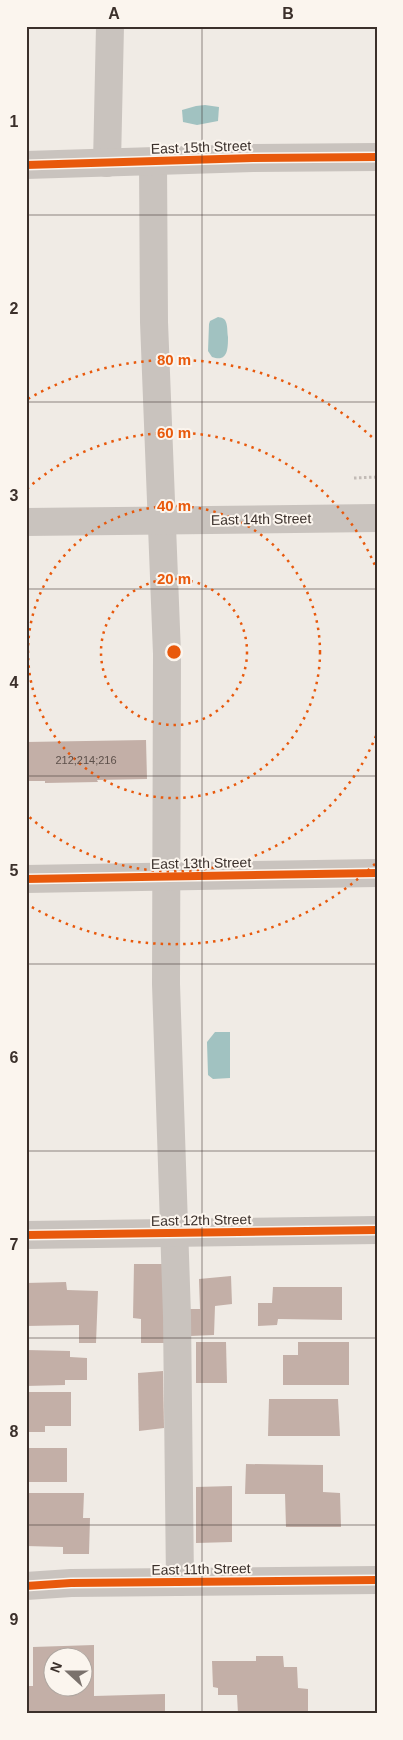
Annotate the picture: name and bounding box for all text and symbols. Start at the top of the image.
text: A [108,5,120,22]
text: B [282,5,294,22]
text: 1 [10,113,19,130]
street label: East 15th Street [151,137,252,157]
text: 2 [10,300,19,317]
text: 80 m [157,351,191,368]
text: 60 m [157,424,191,441]
text: 3 [10,487,19,504]
text: 40 m [157,497,191,514]
street label: East 14th Street [211,510,311,528]
text: 20 m [157,570,191,587]
centre of rings [165,643,183,661]
text: 4 [10,674,19,691]
house number: 212;214;216 [55,754,117,766]
street label: East 13th Street [151,854,251,872]
text: 5 [10,862,19,879]
text: 6 [10,1049,19,1066]
street label: East 12th Street [151,1211,251,1229]
text: 7 [10,1236,19,1253]
text: 8 [10,1423,19,1440]
street label: East 11th Street [151,1560,251,1578]
text: 9 [10,1611,19,1628]
north arrow [42,1648,92,1698]
text: N [47,1660,65,1675]

